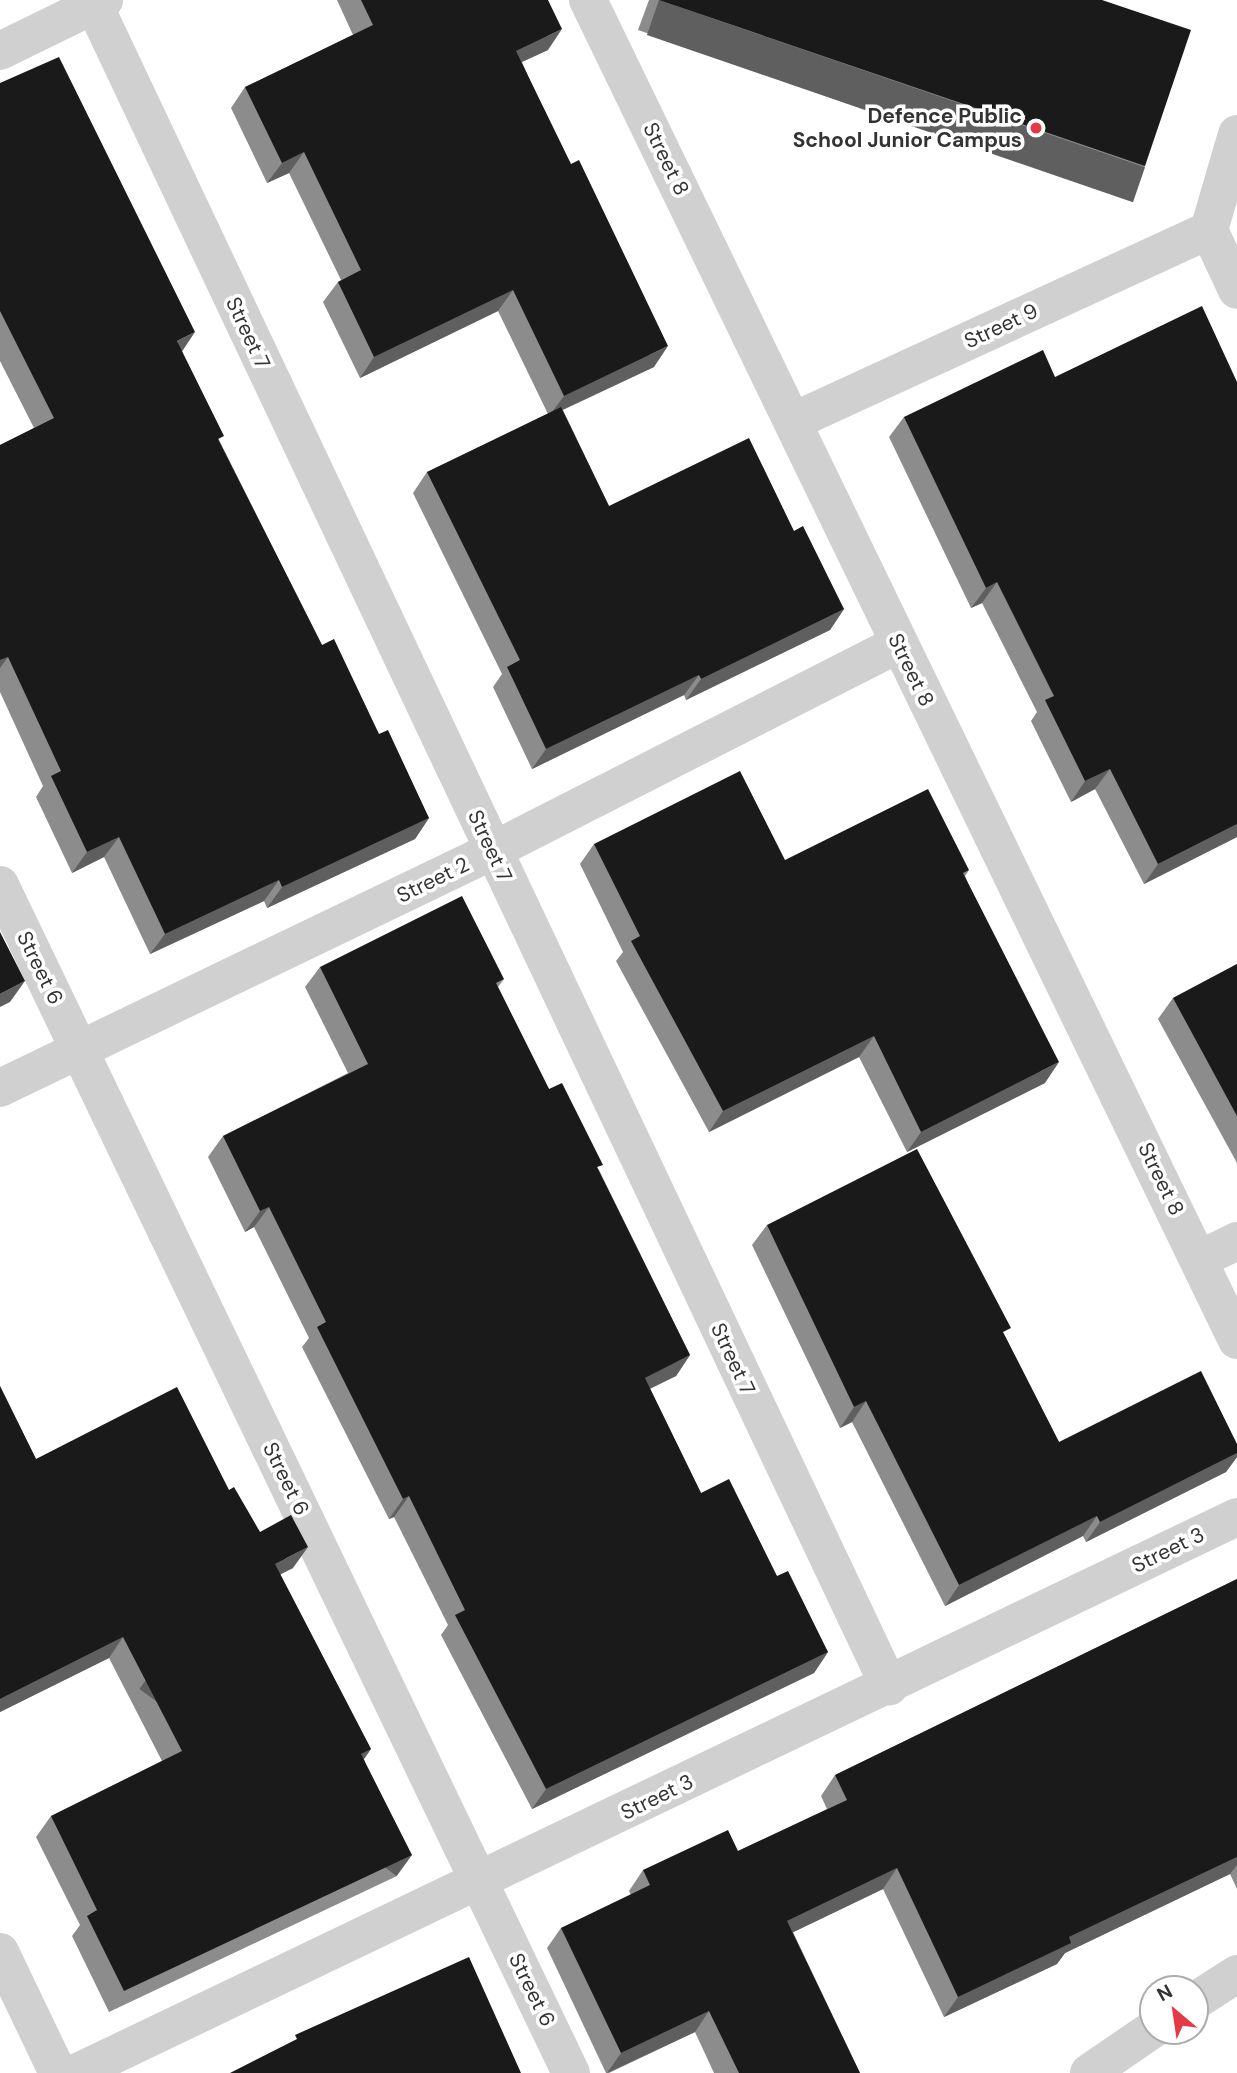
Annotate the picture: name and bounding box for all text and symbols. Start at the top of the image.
place label: Defence Public School Junior Campus [793,103,1022,153]
street label: Street 8 [638,118,694,200]
marker: Defence Public School Junior Campus [1028,120,1044,136]
street label: Street 7 [220,293,276,373]
street label: Street 9 [960,298,1042,354]
street label: Street 8 [883,629,939,711]
street label: Street 7 [462,806,518,886]
street label: Street 2 [393,852,473,908]
street label: Street 6 [12,927,68,1009]
street label: Street 8 [1133,1138,1189,1220]
street label: Street 7 [705,1319,761,1399]
street label: Street 6 [258,1438,314,1520]
street label: Street 3 [1128,1522,1208,1578]
street label: Street 3 [617,1769,697,1825]
street label: Street 6 [504,1949,560,2031]
north arrow [1139,1975,1209,2045]
text: N [1152,1979,1177,2007]

